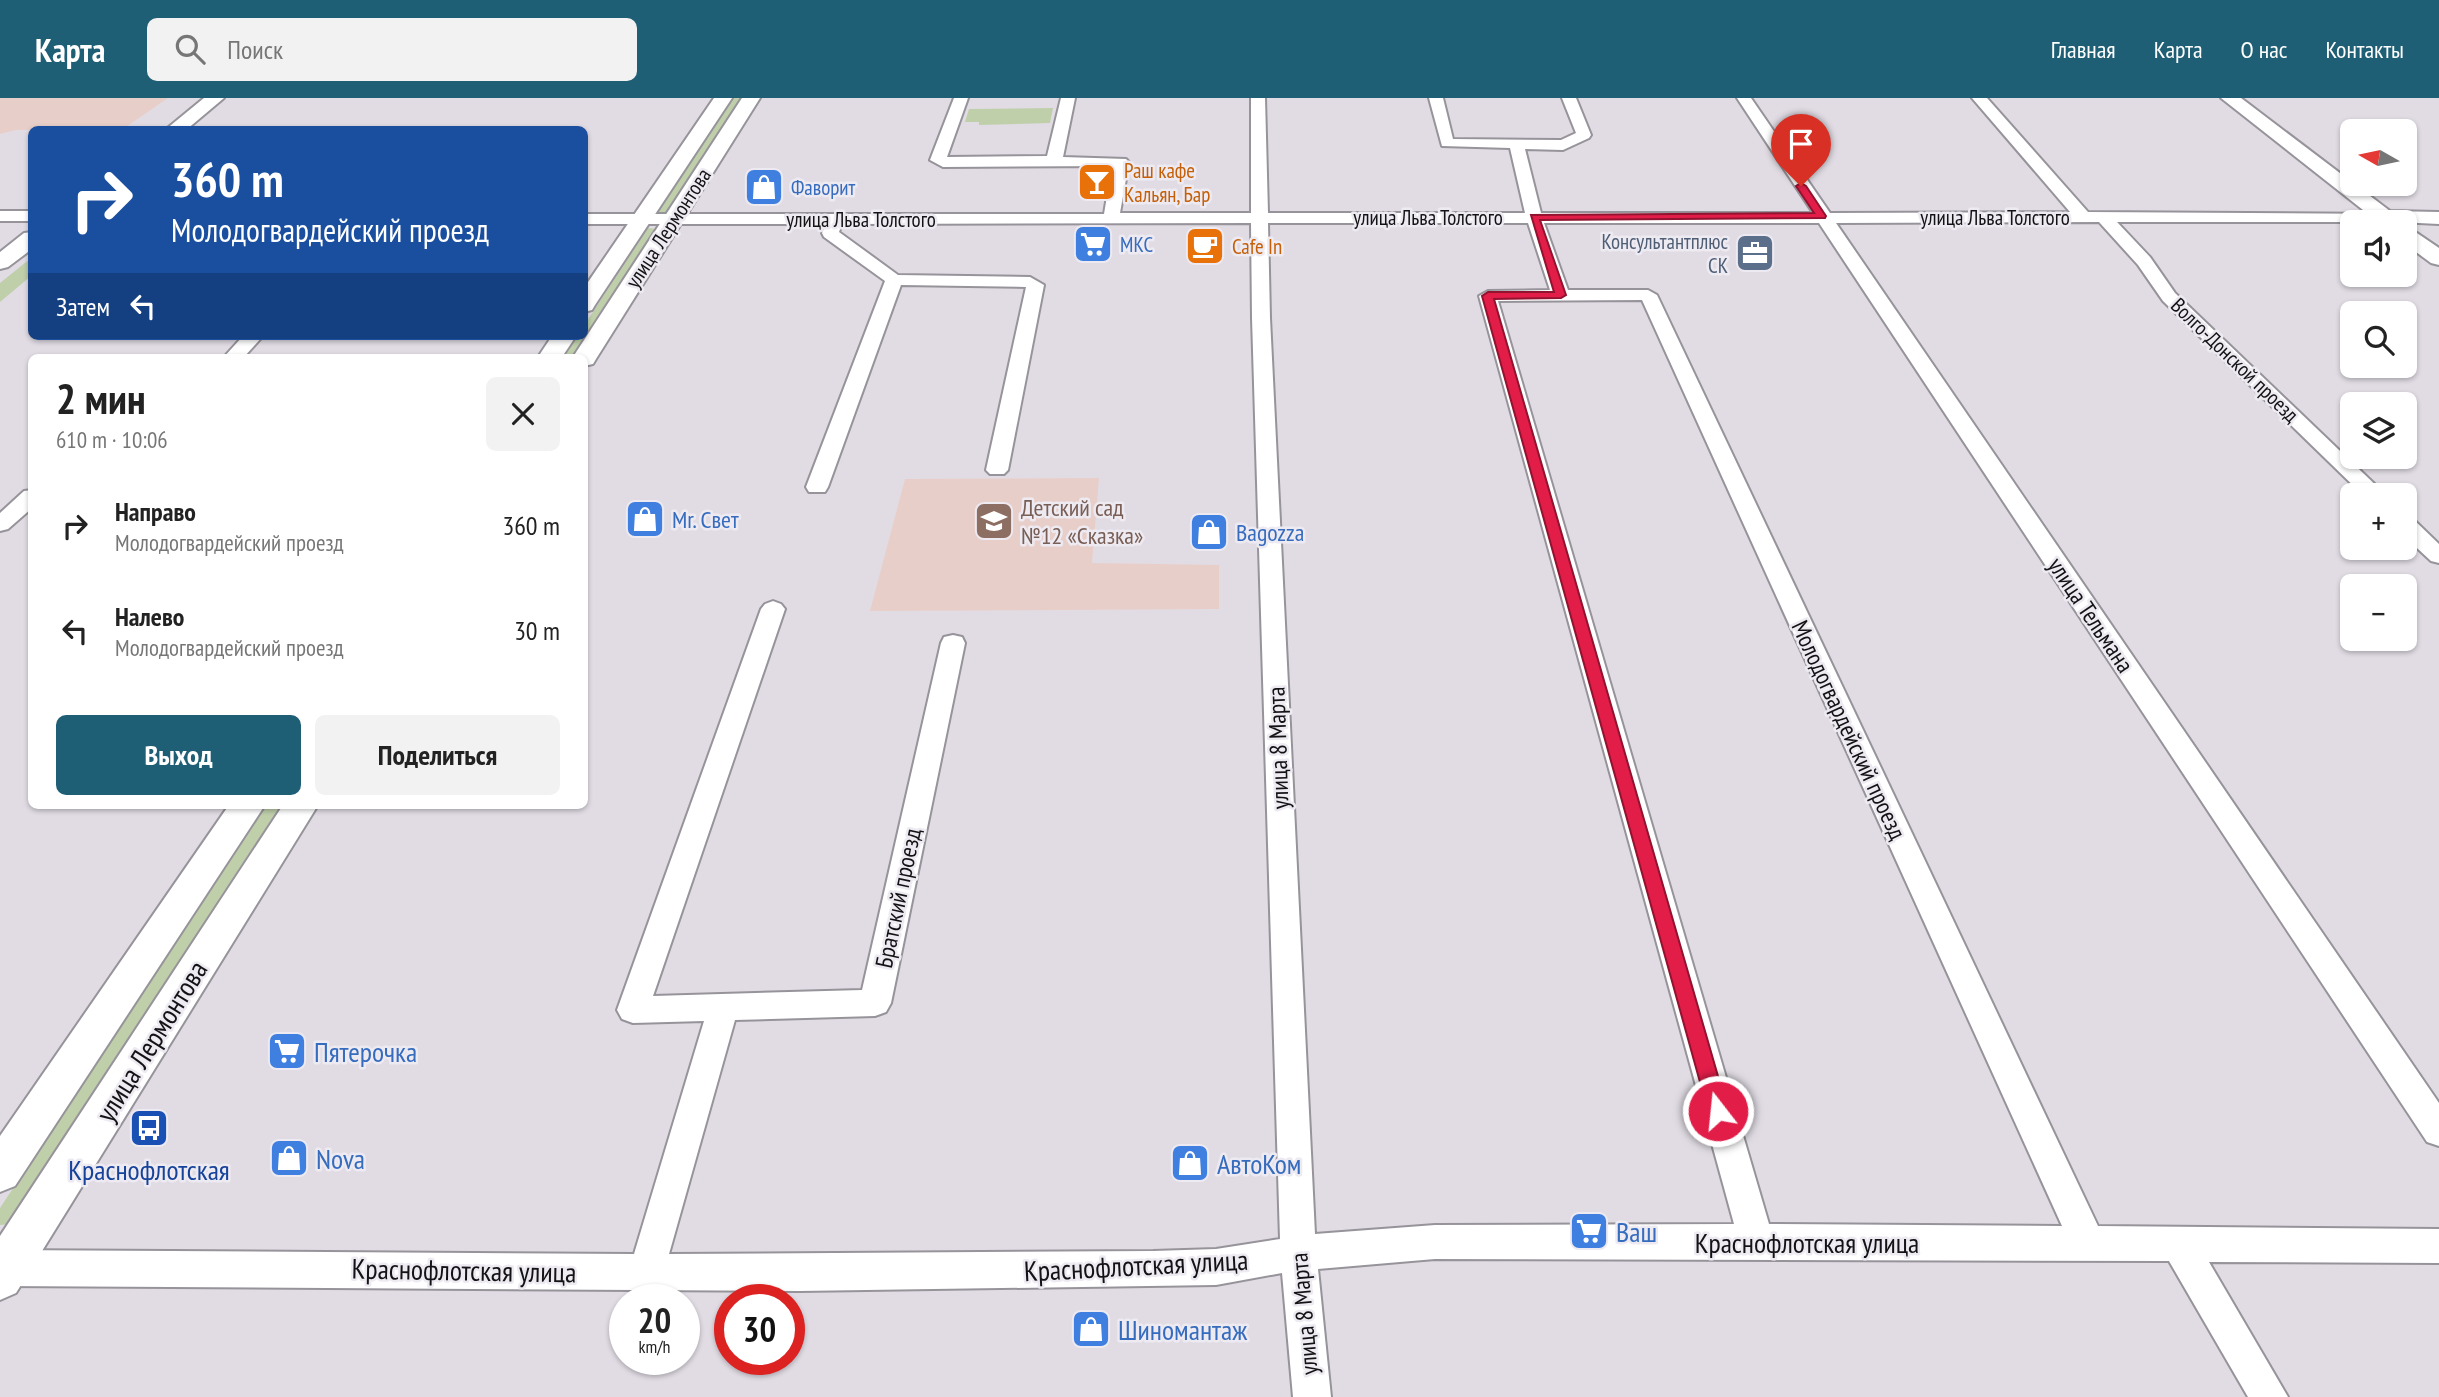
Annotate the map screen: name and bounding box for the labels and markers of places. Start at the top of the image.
pin [1771,114,1831,186]
place label: Раш кафе Кальян, Бар [1124,157,1210,208]
bar icon: Раш кафе Кальян, Бар [1076,161,1118,203]
shop icon: Фаворит [743,166,785,208]
place label: Фаворит [791,174,856,201]
supermarket icon: МКС [1072,223,1114,265]
cafe icon: Cafe In [1184,225,1226,267]
place label: Консультантплюс СК [1602,228,1729,279]
place label: МКС [1120,231,1153,258]
office icon: Консультантплюс СК [1734,232,1776,274]
place label: Cafe In [1232,233,1282,260]
place label: Детский сад №12 «Сказка» [1021,492,1143,551]
shop icon: Mr. Свет [624,498,666,540]
school or university icon: Детский сад №12 «Сказка» [973,500,1015,542]
place label: Mr. Свет [672,504,739,535]
shop icon: Bagozza [1188,511,1230,553]
place label: Bagozza [1236,517,1304,548]
supermarket icon: Пятерочка [266,1030,308,1072]
place label: Пятерочка [314,1033,417,1070]
bus stop icon: Краснофлотская [128,1107,170,1149]
shop icon: Nova [268,1137,310,1179]
place label: Nova [316,1140,365,1177]
shop icon: АвтоКом [1169,1142,1211,1184]
place label: АвтоКом [1217,1145,1301,1182]
place label: Краснофлотская [68,1151,230,1188]
supermarket icon: Ваш [1568,1210,1610,1252]
place label: Ваш [1616,1213,1657,1250]
shop icon: Шиномантаж [1070,1308,1112,1350]
place label: Шиномантаж [1118,1311,1248,1348]

